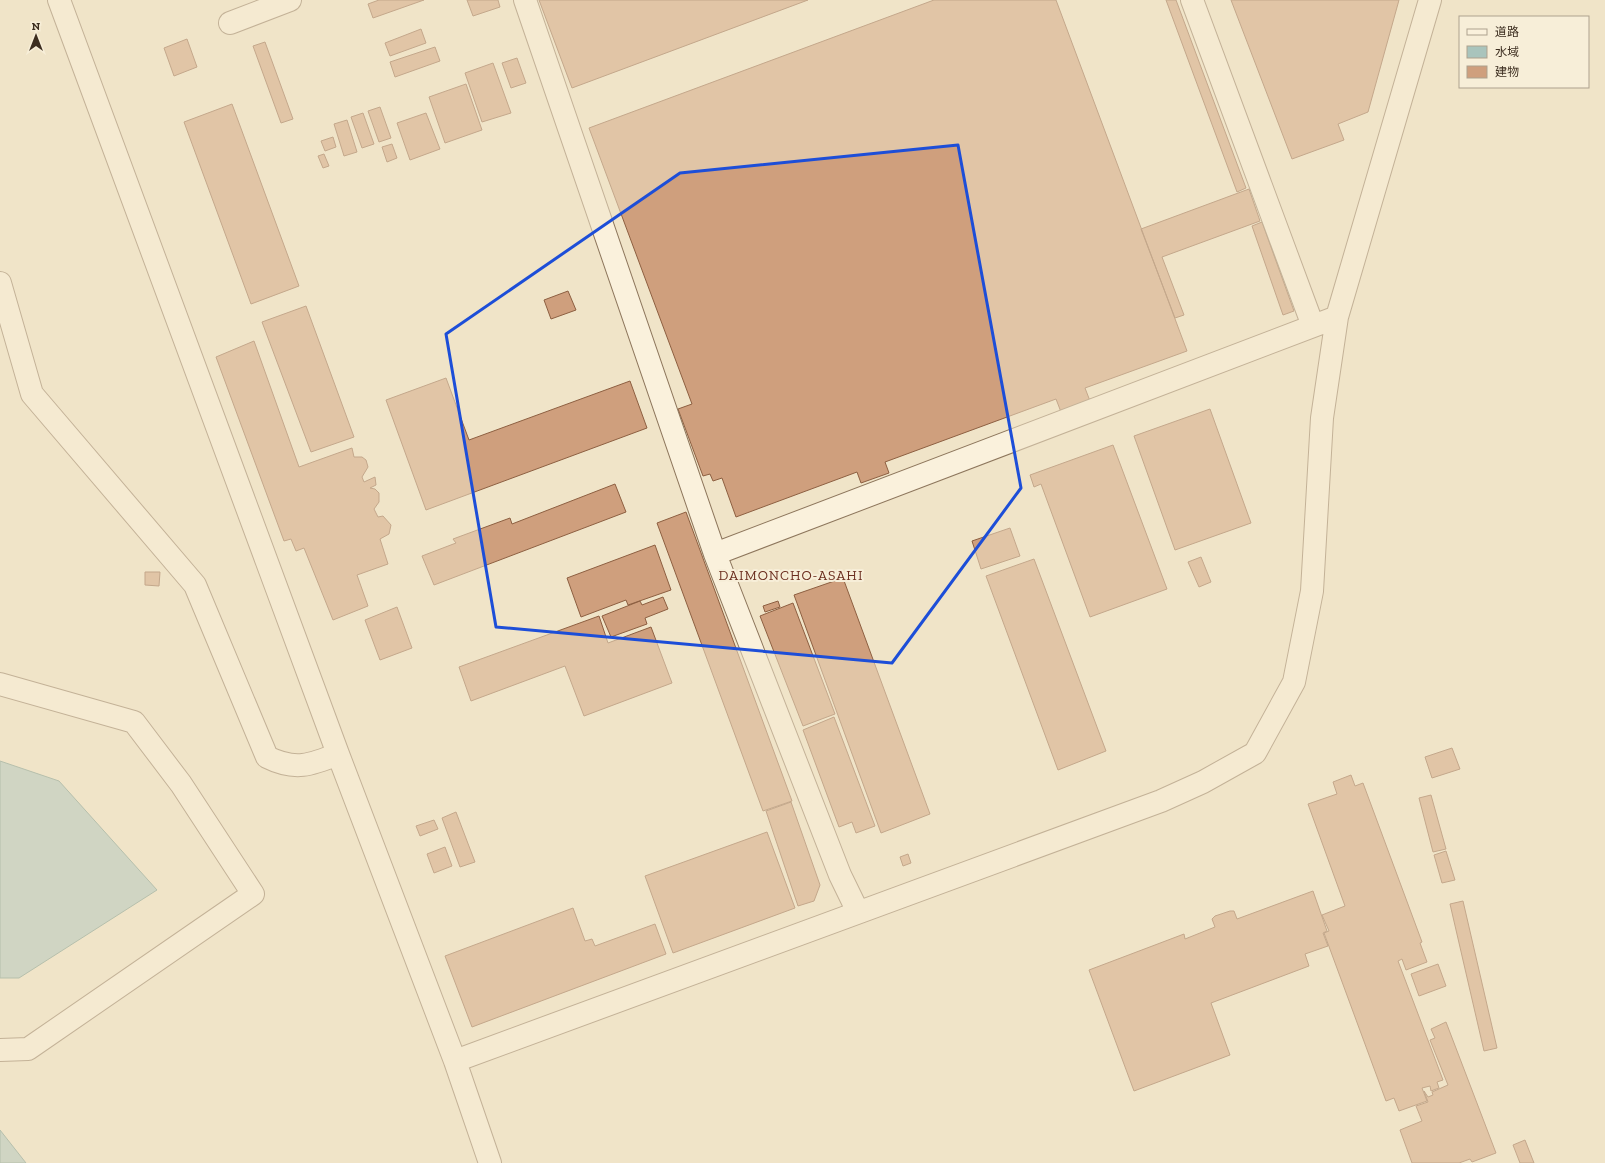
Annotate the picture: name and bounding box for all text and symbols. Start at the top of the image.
north arrow [16,16,56,56]
legend [1459,16,1589,88]
text: N [32,20,41,33]
text: 道路 [1495,25,1519,39]
text: 水域 [1495,45,1519,59]
text: 建物 [1495,65,1519,79]
district label: DAIMONCHO-ASAHI [719,567,863,584]

